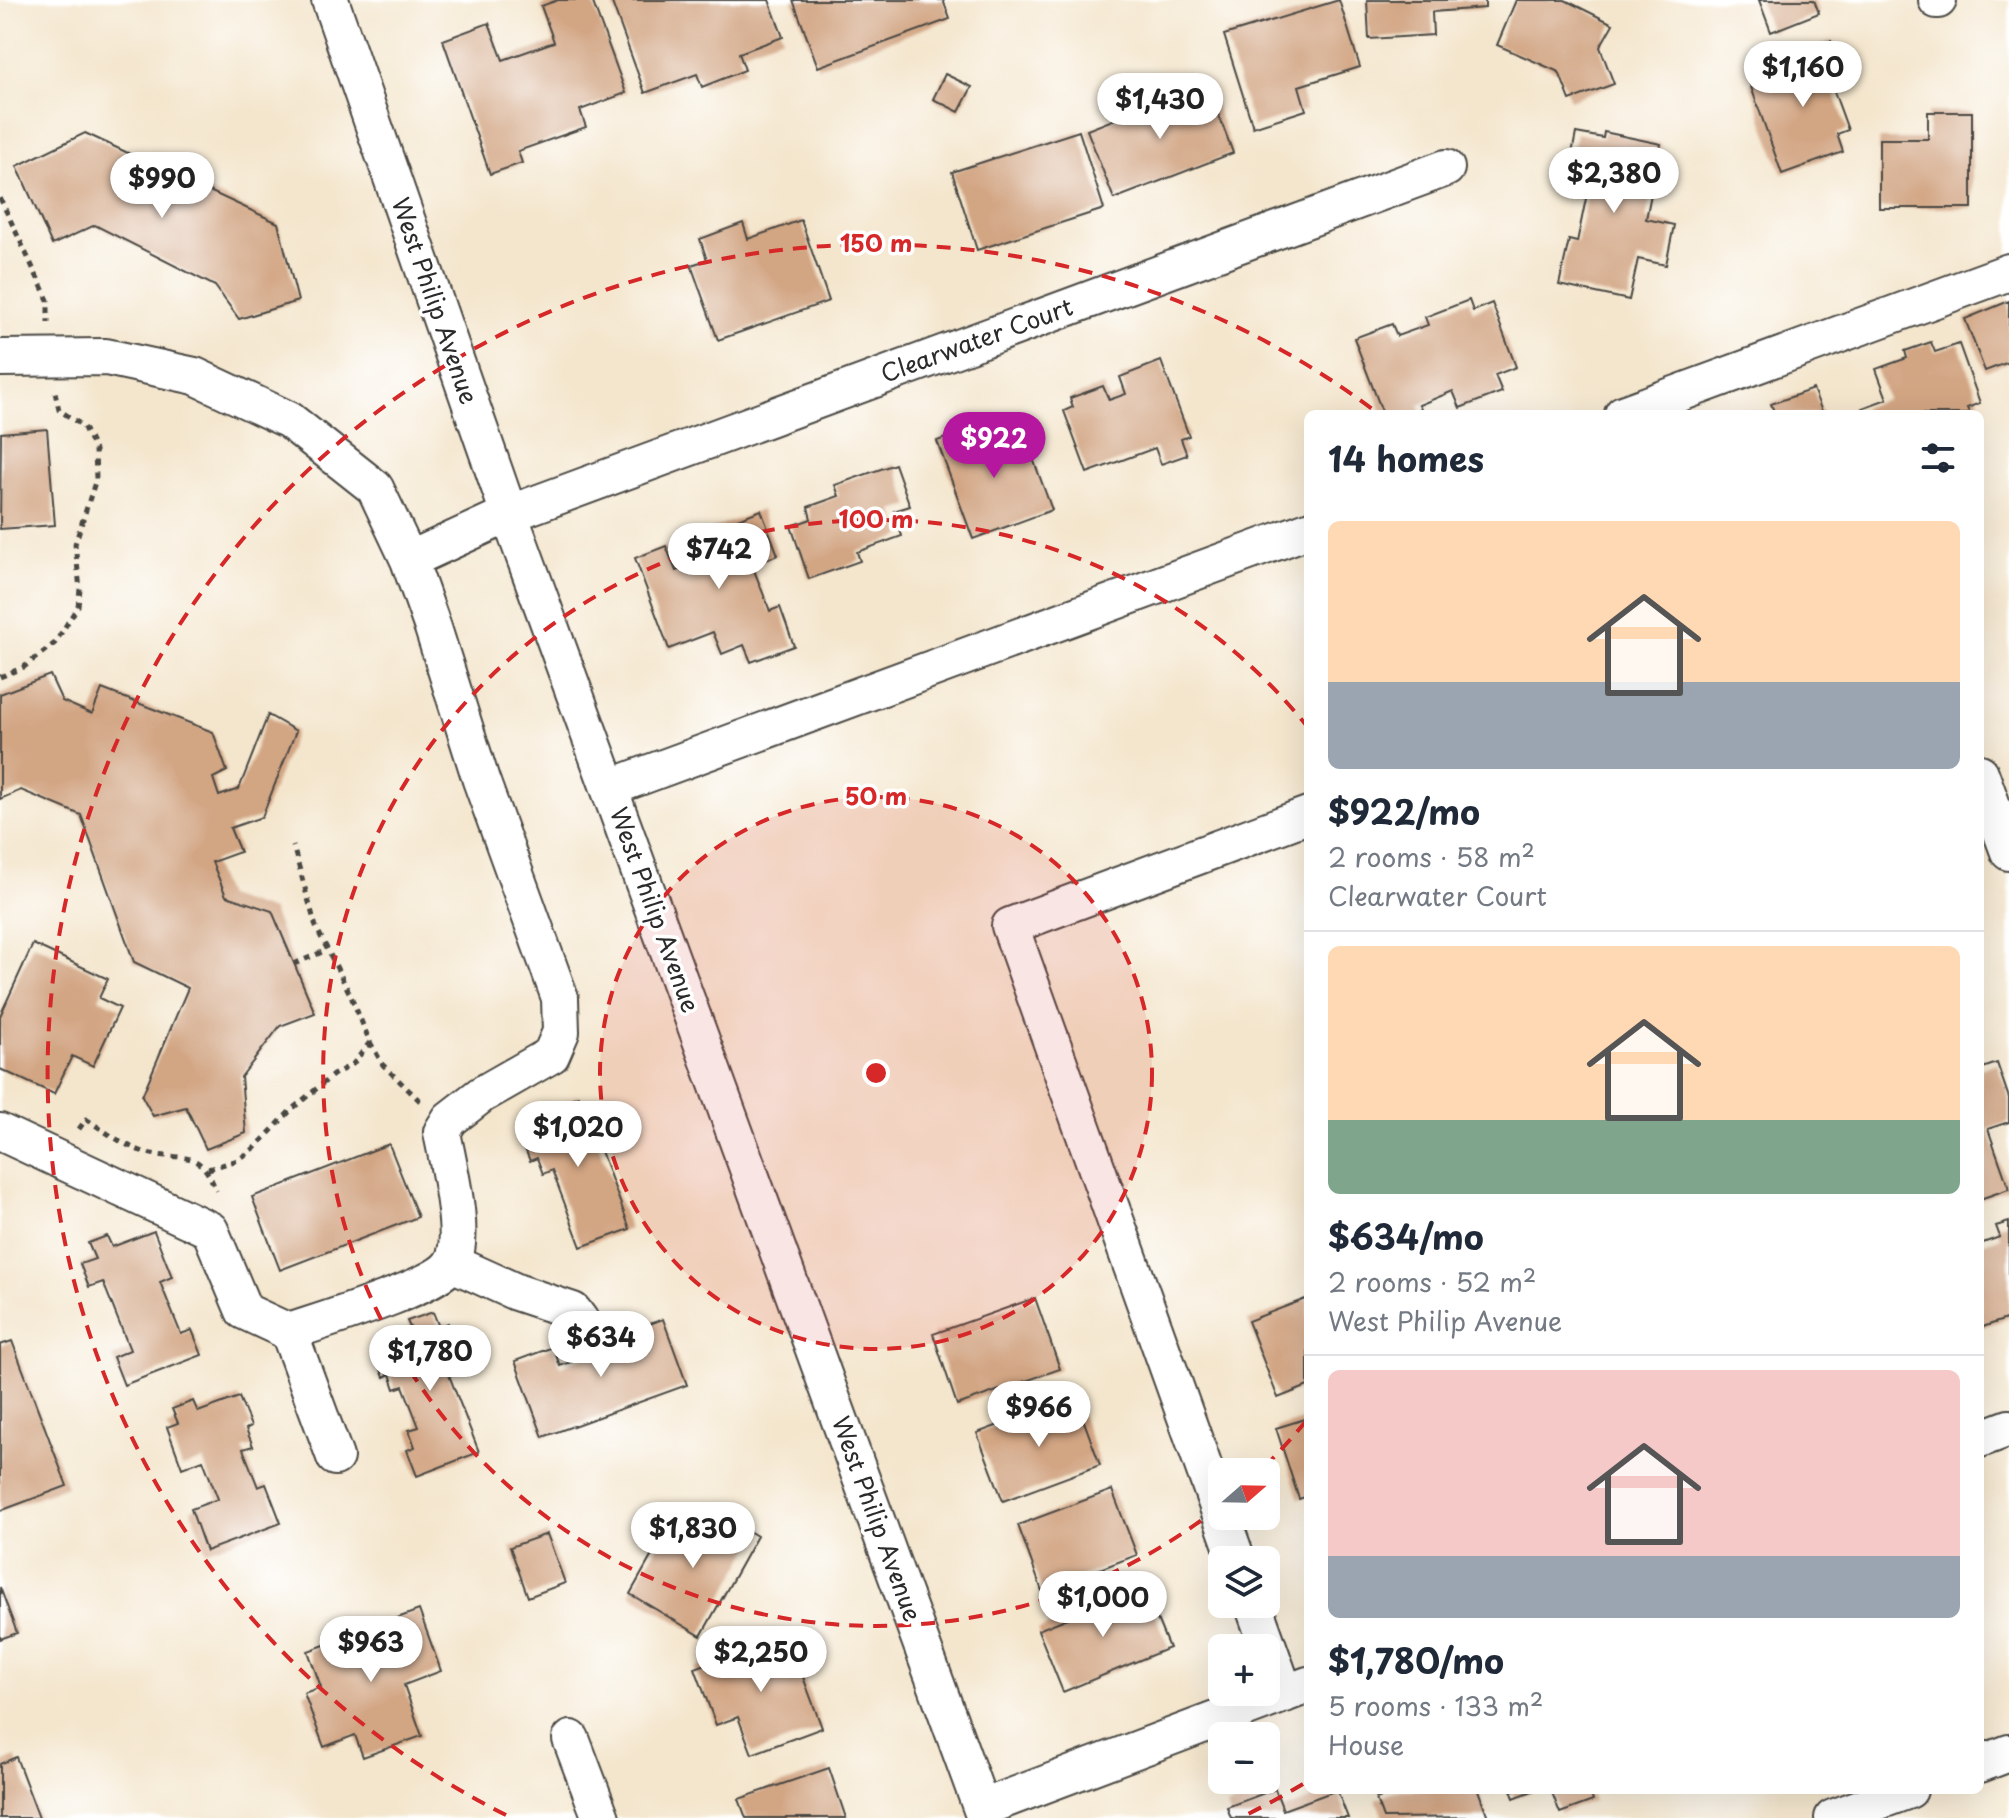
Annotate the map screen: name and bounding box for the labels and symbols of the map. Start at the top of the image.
pin: $1,160 [1738,41,1868,109]
pin: $1,430 [1095,73,1225,141]
pin: $2,380 [1549,147,1679,215]
pin: $990 [115,152,209,220]
street label: West Philip Avenue [384,192,488,408]
text: 150 m [840,224,912,260]
street label: Clearwater Court [875,288,1078,391]
pin: $922 [947,412,1041,480]
text: 100 m [839,500,913,536]
pin: $742 [672,523,766,591]
text: 50 m [845,777,907,813]
street label: West Philip Avenue [602,802,710,1017]
centre of rings [862,1059,890,1087]
pin: $1,020 [513,1101,643,1169]
pin: $634 [554,1311,648,1379]
pin: $1,780 [365,1325,495,1393]
pin: $966 [992,1381,1086,1449]
street label: West Philip Avenue [824,1411,932,1626]
north arrow [1208,1458,1280,1530]
pin: $1,830 [628,1502,758,1570]
pin: $1,000 [1038,1571,1168,1639]
pin: $963 [324,1616,418,1684]
pin: $2,250 [696,1626,826,1694]

